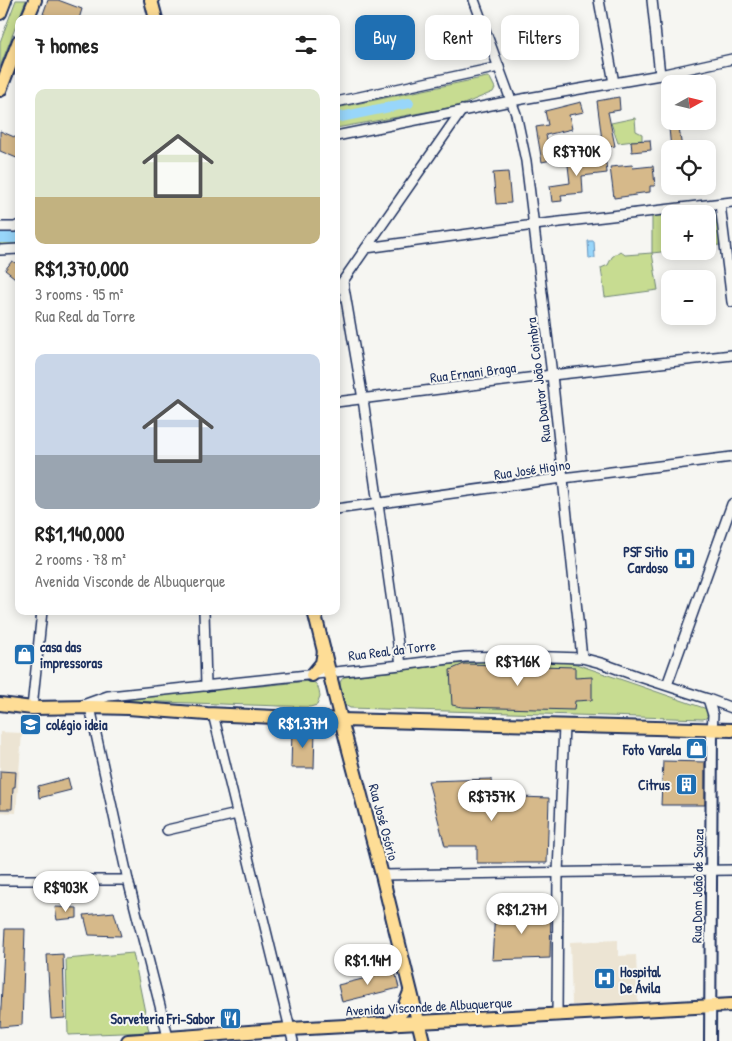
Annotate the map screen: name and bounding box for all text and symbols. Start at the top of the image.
chip: Buy [355,15,415,60]
chip: Rent [425,15,491,60]
chip: Filters [501,15,579,60]
text: 7 homes [35,31,98,60]
icon: filters [292,31,320,59]
north arrow [661,75,716,130]
map controls [661,75,716,325]
icon: home [133,121,223,211]
pin: R$770K [536,134,618,177]
text: R$770K [554,140,600,162]
button: locate [661,140,716,195]
button: + [661,205,716,260]
text: R$1,370,000 [35,254,129,283]
button: − [661,270,716,325]
text: 3 rooms · 95 m² [35,283,123,305]
text: Rua Real da Torre [35,305,135,327]
street label: Rua Doutor João Coimbra [521,316,555,443]
street label: Rua Ernani Braga [429,357,518,388]
icon: home [133,386,223,476]
street label: Rua José Higino [493,454,572,485]
text: R$1,140,000 [35,519,124,548]
place label: PSF Sitio Cardoso [623,542,668,577]
hospital icon: PSF Sitio Cardoso [672,547,696,571]
text: 2 rooms · 78 m² [35,548,126,570]
text: Avenida Visconde de Albuquerque [35,570,225,592]
street label: Rua Real da Torre [347,635,437,665]
place label: casa das impressoras [40,637,103,674]
shop icon: casa das impressoras [12,642,36,666]
pin: R$716K [477,644,559,687]
text: R$716K [496,650,540,672]
pin: R$1.37M [257,706,349,749]
school or university icon: colégio ideia [18,712,42,736]
text: R$1.37M [278,712,328,734]
place label: colégio ideia [46,715,108,736]
shop icon: Foto Varela [685,737,709,761]
place label: Foto Varela [622,740,682,759]
building icon: Citrus [674,772,698,796]
place label: Citrus [638,775,671,794]
pin: R$757K [451,780,533,822]
street label: Rua José Osório [365,782,403,863]
text: R$757K [469,785,515,807]
street label: Rua Dom João de Souza [687,828,708,943]
pin: R$903K [25,870,107,913]
text: R$903K [44,876,88,898]
pin: R$1.27M [476,892,568,935]
text: R$1.27M [497,898,547,920]
pin: R$1.14M [322,944,414,986]
text: R$1.14M [345,949,391,971]
place label: Hospital De Ávila [620,962,661,997]
hospital icon: Hospital De Ávila [592,967,616,991]
street label: Avenida Visconde de Albuquerque [345,992,513,1021]
restaurant icon: Sorveteria Fri-Sabor [219,1006,243,1030]
place label: Sorveteria Fri-Sabor [111,1009,216,1028]

